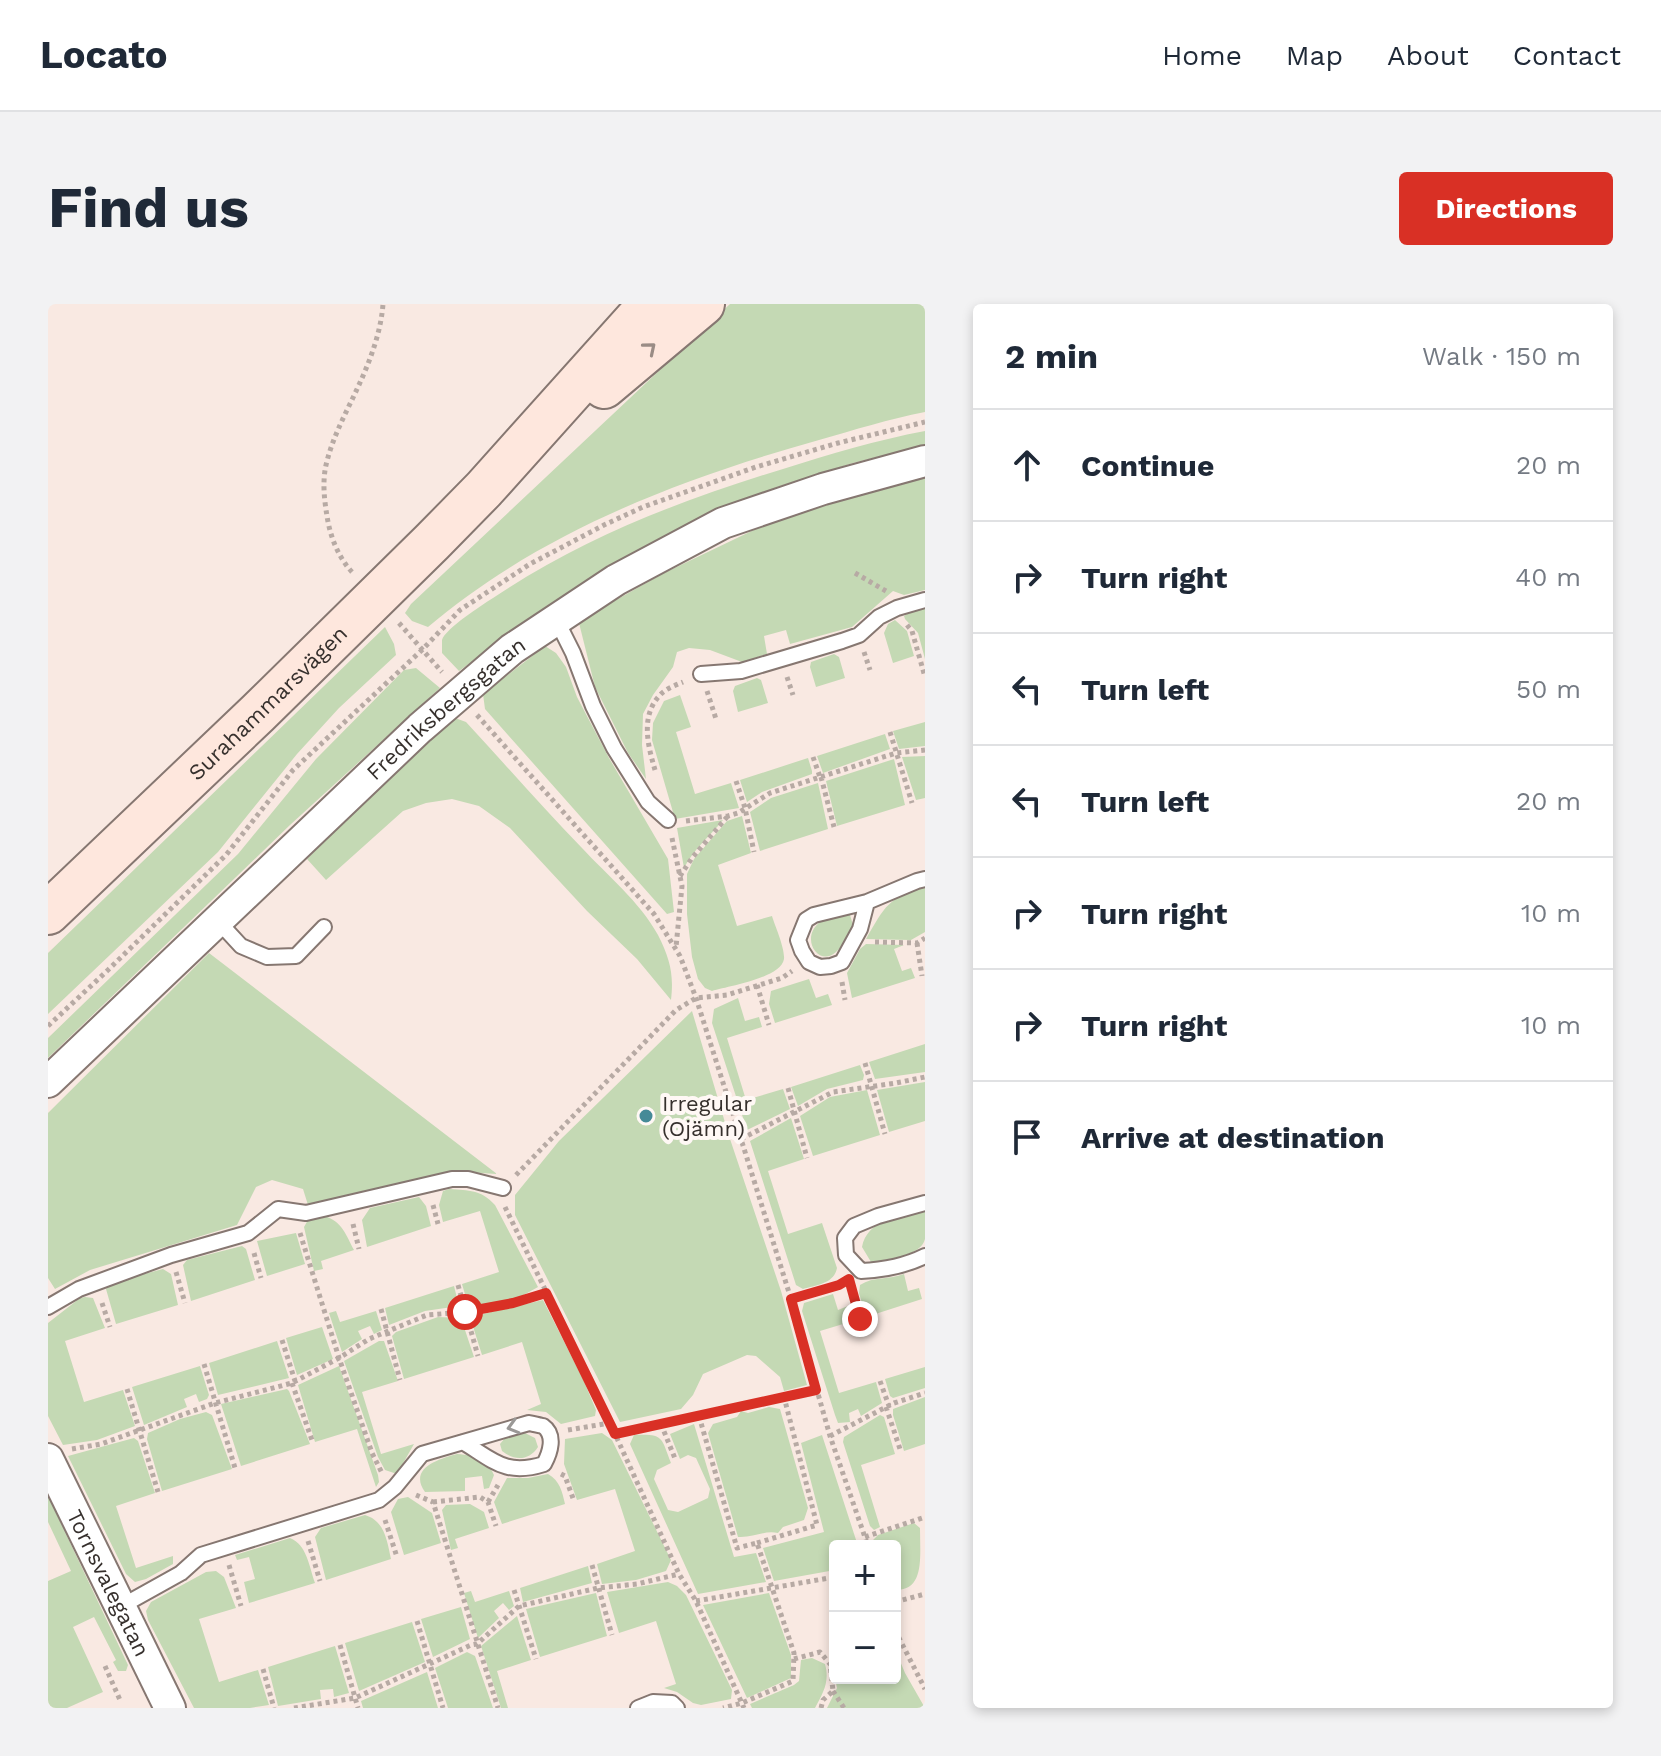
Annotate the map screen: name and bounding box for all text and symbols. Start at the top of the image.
text: Locato [40,33,168,77]
text: Home [1162,39,1242,72]
text: Map [1286,39,1343,72]
text: About [1387,39,1469,72]
text: Contact [1513,39,1621,72]
button: Directions [1399,172,1613,245]
text: Find us [48,175,249,241]
text: 2 min [1005,336,1098,376]
text: Walk · 150 m [1422,341,1581,371]
one-way arrow [641,343,656,358]
icon: ahead [1005,443,1049,487]
text: Continue [1081,448,1214,483]
text: 20 m [1516,450,1581,480]
icon: right [1005,555,1049,599]
text: Turn right [1081,560,1227,595]
text: 40 m [1515,562,1581,592]
street label: Surahammarsvägen [184,621,352,785]
street label: Fredriksbergsgatan [361,632,530,785]
icon: left [1005,667,1049,711]
text: Turn left [1081,672,1209,707]
text: 50 m [1516,674,1581,704]
icon: left [1005,779,1049,823]
text: Turn left [1081,784,1209,819]
text: 20 m [1516,786,1581,816]
icon: right [1005,891,1049,935]
text: Turn right [1081,896,1227,931]
text: 10 m [1521,898,1581,928]
icon: right [1005,1003,1049,1047]
text: Turn right [1081,1008,1227,1043]
text: 10 m [1521,1010,1581,1040]
place label: Irregular (Ojämn) [662,1091,752,1141]
marker: Irregular (Ojämn) [637,1107,655,1125]
icon: arrive [1005,1115,1049,1159]
text: Arrive at destination [1081,1120,1385,1155]
route start [447,1294,483,1330]
route end [842,1301,878,1337]
one-way arrow [506,1418,520,1434]
street label: Tornsvalegatan [62,1506,155,1661]
map controls [829,1540,901,1684]
button: + [829,1540,901,1612]
button: − [829,1612,901,1684]

